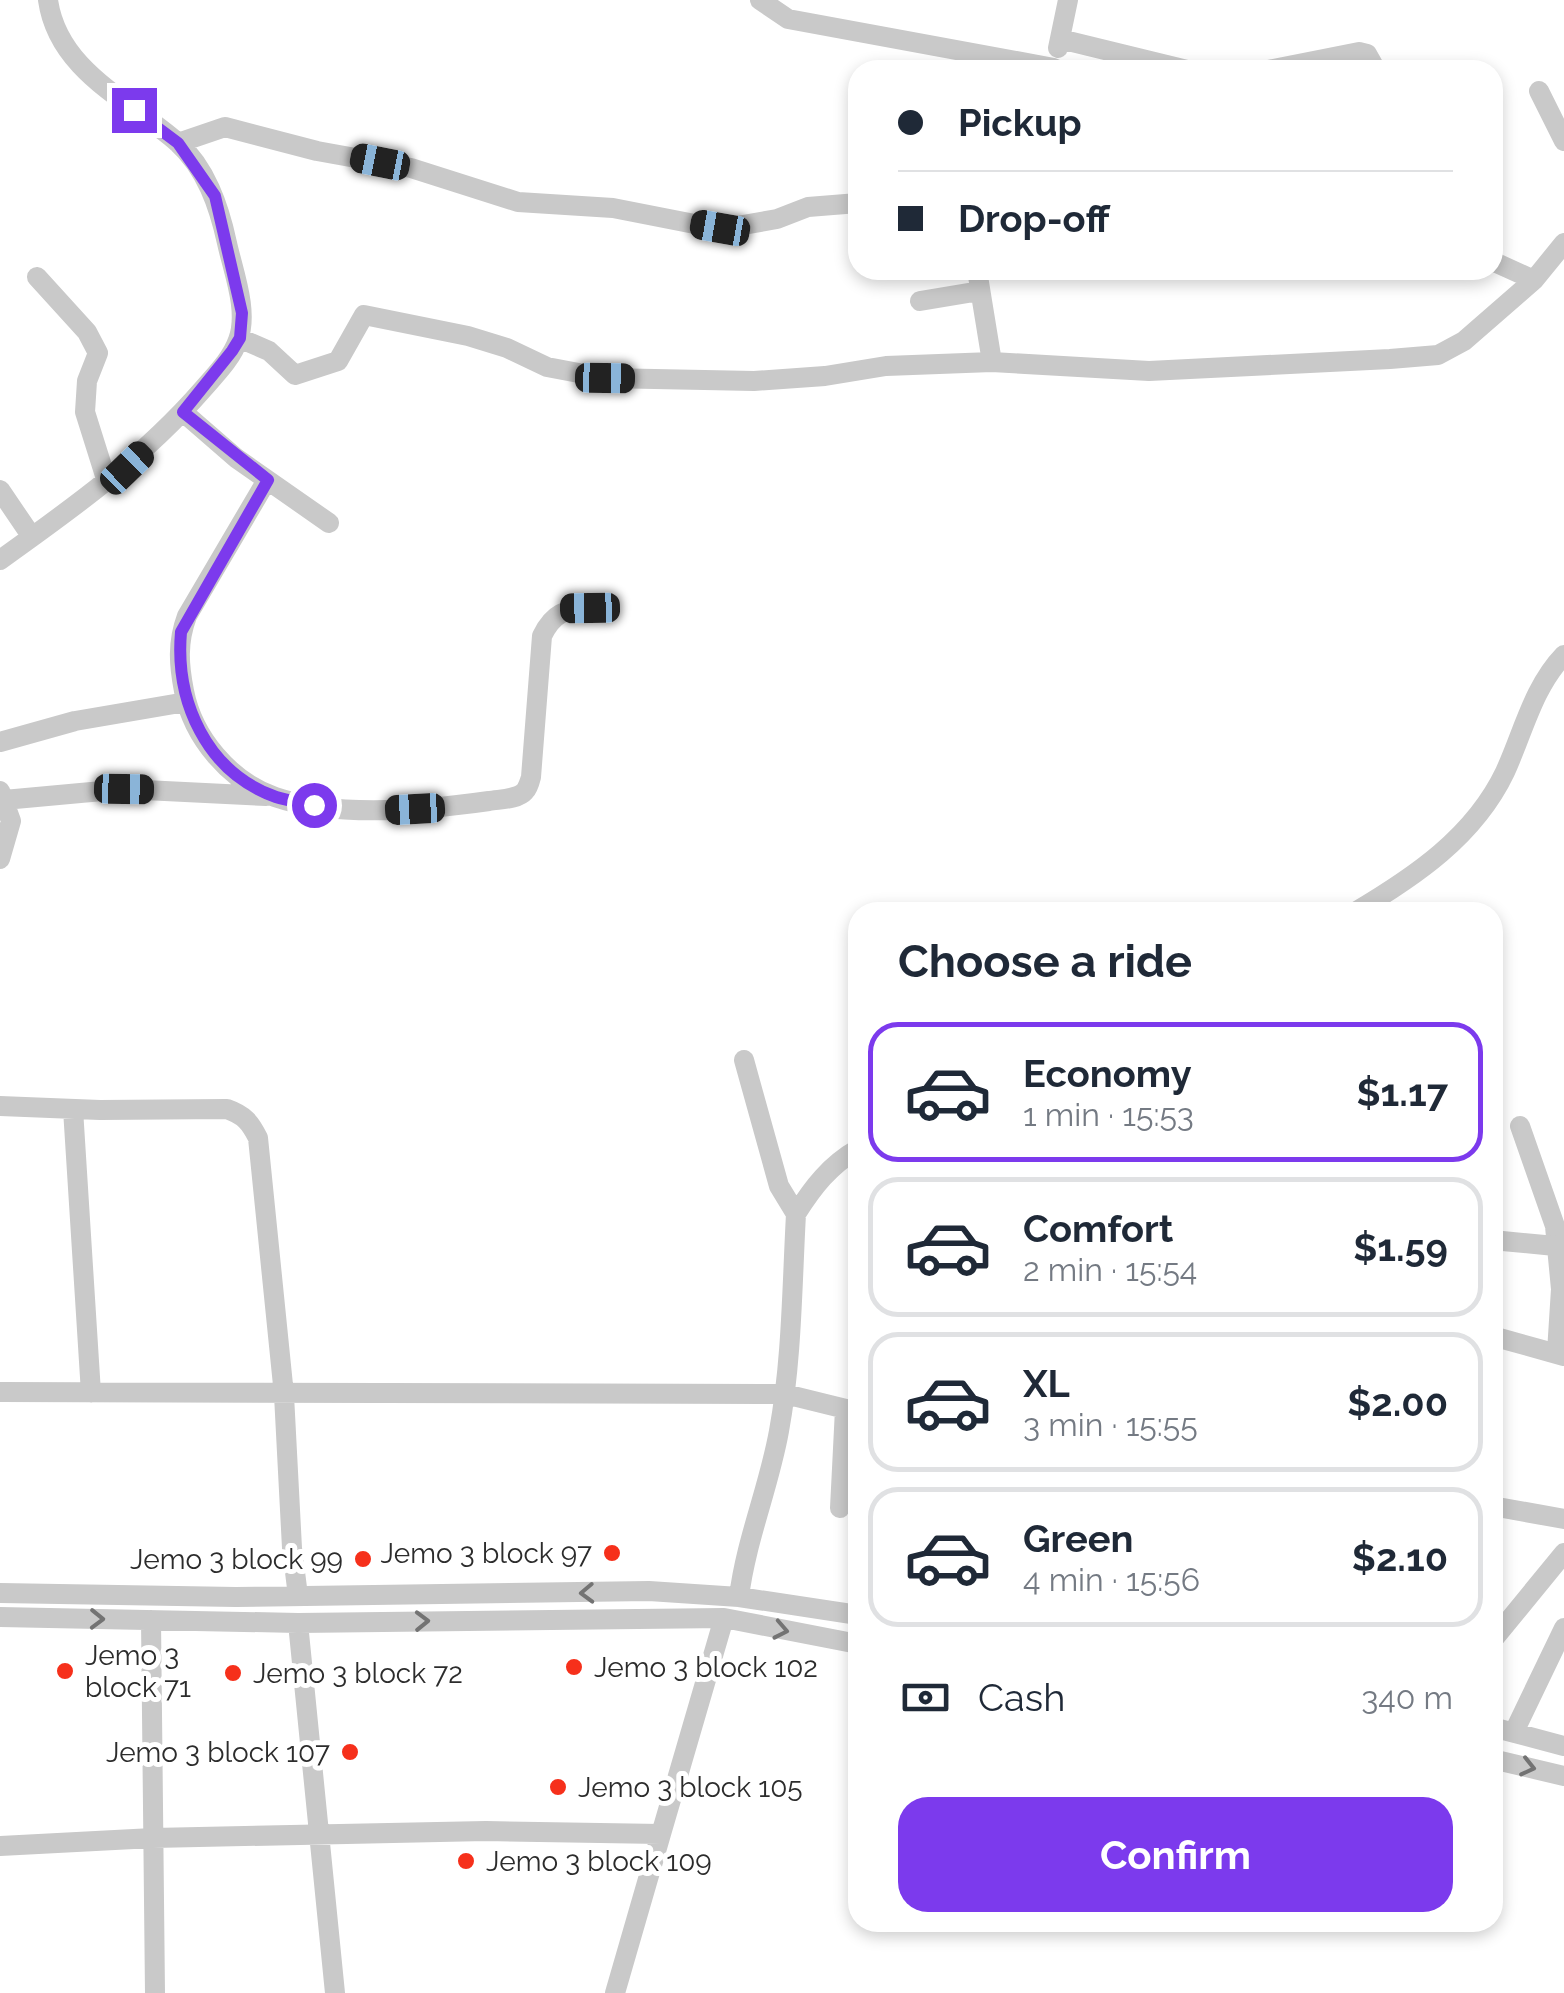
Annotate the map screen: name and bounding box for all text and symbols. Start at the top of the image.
route end [112,88,157,133]
text: Pickup [958,100,1082,145]
car [348,142,412,182]
text: Drop-off [958,196,1110,241]
car [688,208,752,248]
car [575,362,635,394]
car [95,436,159,500]
car [560,592,620,624]
car [94,773,154,805]
route start [292,783,337,828]
car [384,792,446,826]
text: Choose a ride [898,935,1192,988]
icon: car [903,1047,993,1137]
text: Economy [1023,1051,1192,1096]
text: $1.17 [1356,1070,1448,1115]
text: 1 min · 15:53 [1023,1096,1194,1133]
icon: car [903,1202,993,1292]
text: Comfort [1023,1206,1173,1251]
text: $1.59 [1353,1225,1448,1270]
text: 2 min · 15:54 [1023,1251,1197,1288]
icon: car [903,1357,993,1447]
text: XL [1023,1361,1070,1406]
text: $2.00 [1347,1380,1448,1425]
text: 3 min · 15:55 [1023,1406,1198,1443]
icon: car [903,1512,993,1602]
text: Green [1023,1516,1133,1561]
text: $2.10 [1352,1535,1448,1580]
place label: Jemo 3 block 97 [381,1537,592,1570]
marker: Jemo 3 block 97 [601,1542,623,1564]
place label: Jemo 3 block 99 [130,1543,343,1576]
marker: Jemo 3 block 99 [352,1548,374,1570]
text: 4 min · 15:56 [1023,1561,1200,1598]
one-way arrow [578,1582,594,1603]
one-way arrow [90,1608,106,1630]
one-way arrow [416,1610,431,1632]
one-way arrow [773,1618,790,1639]
place label: Jemo 3 block 71 [85,1639,191,1704]
place label: Jemo 3 block 102 [594,1651,818,1684]
marker: Jemo 3 block 102 [563,1656,585,1678]
place label: Jemo 3 block 72 [253,1657,463,1690]
marker: Jemo 3 block 71 [54,1660,76,1682]
marker: Jemo 3 block 72 [222,1662,244,1684]
icon: cash [898,1670,953,1725]
text: Cash [978,1675,1065,1720]
text: 340 m [1361,1679,1453,1716]
place label: Jemo 3 block 107 [106,1736,330,1769]
marker: Jemo 3 block 107 [339,1741,361,1763]
one-way arrow [1519,1755,1536,1776]
place label: Jemo 3 block 105 [578,1771,803,1804]
marker: Jemo 3 block 105 [547,1776,569,1798]
button: Confirm [898,1797,1453,1912]
place label: Jemo 3 block 109 [486,1845,712,1878]
marker: Jemo 3 block 109 [455,1850,477,1872]

